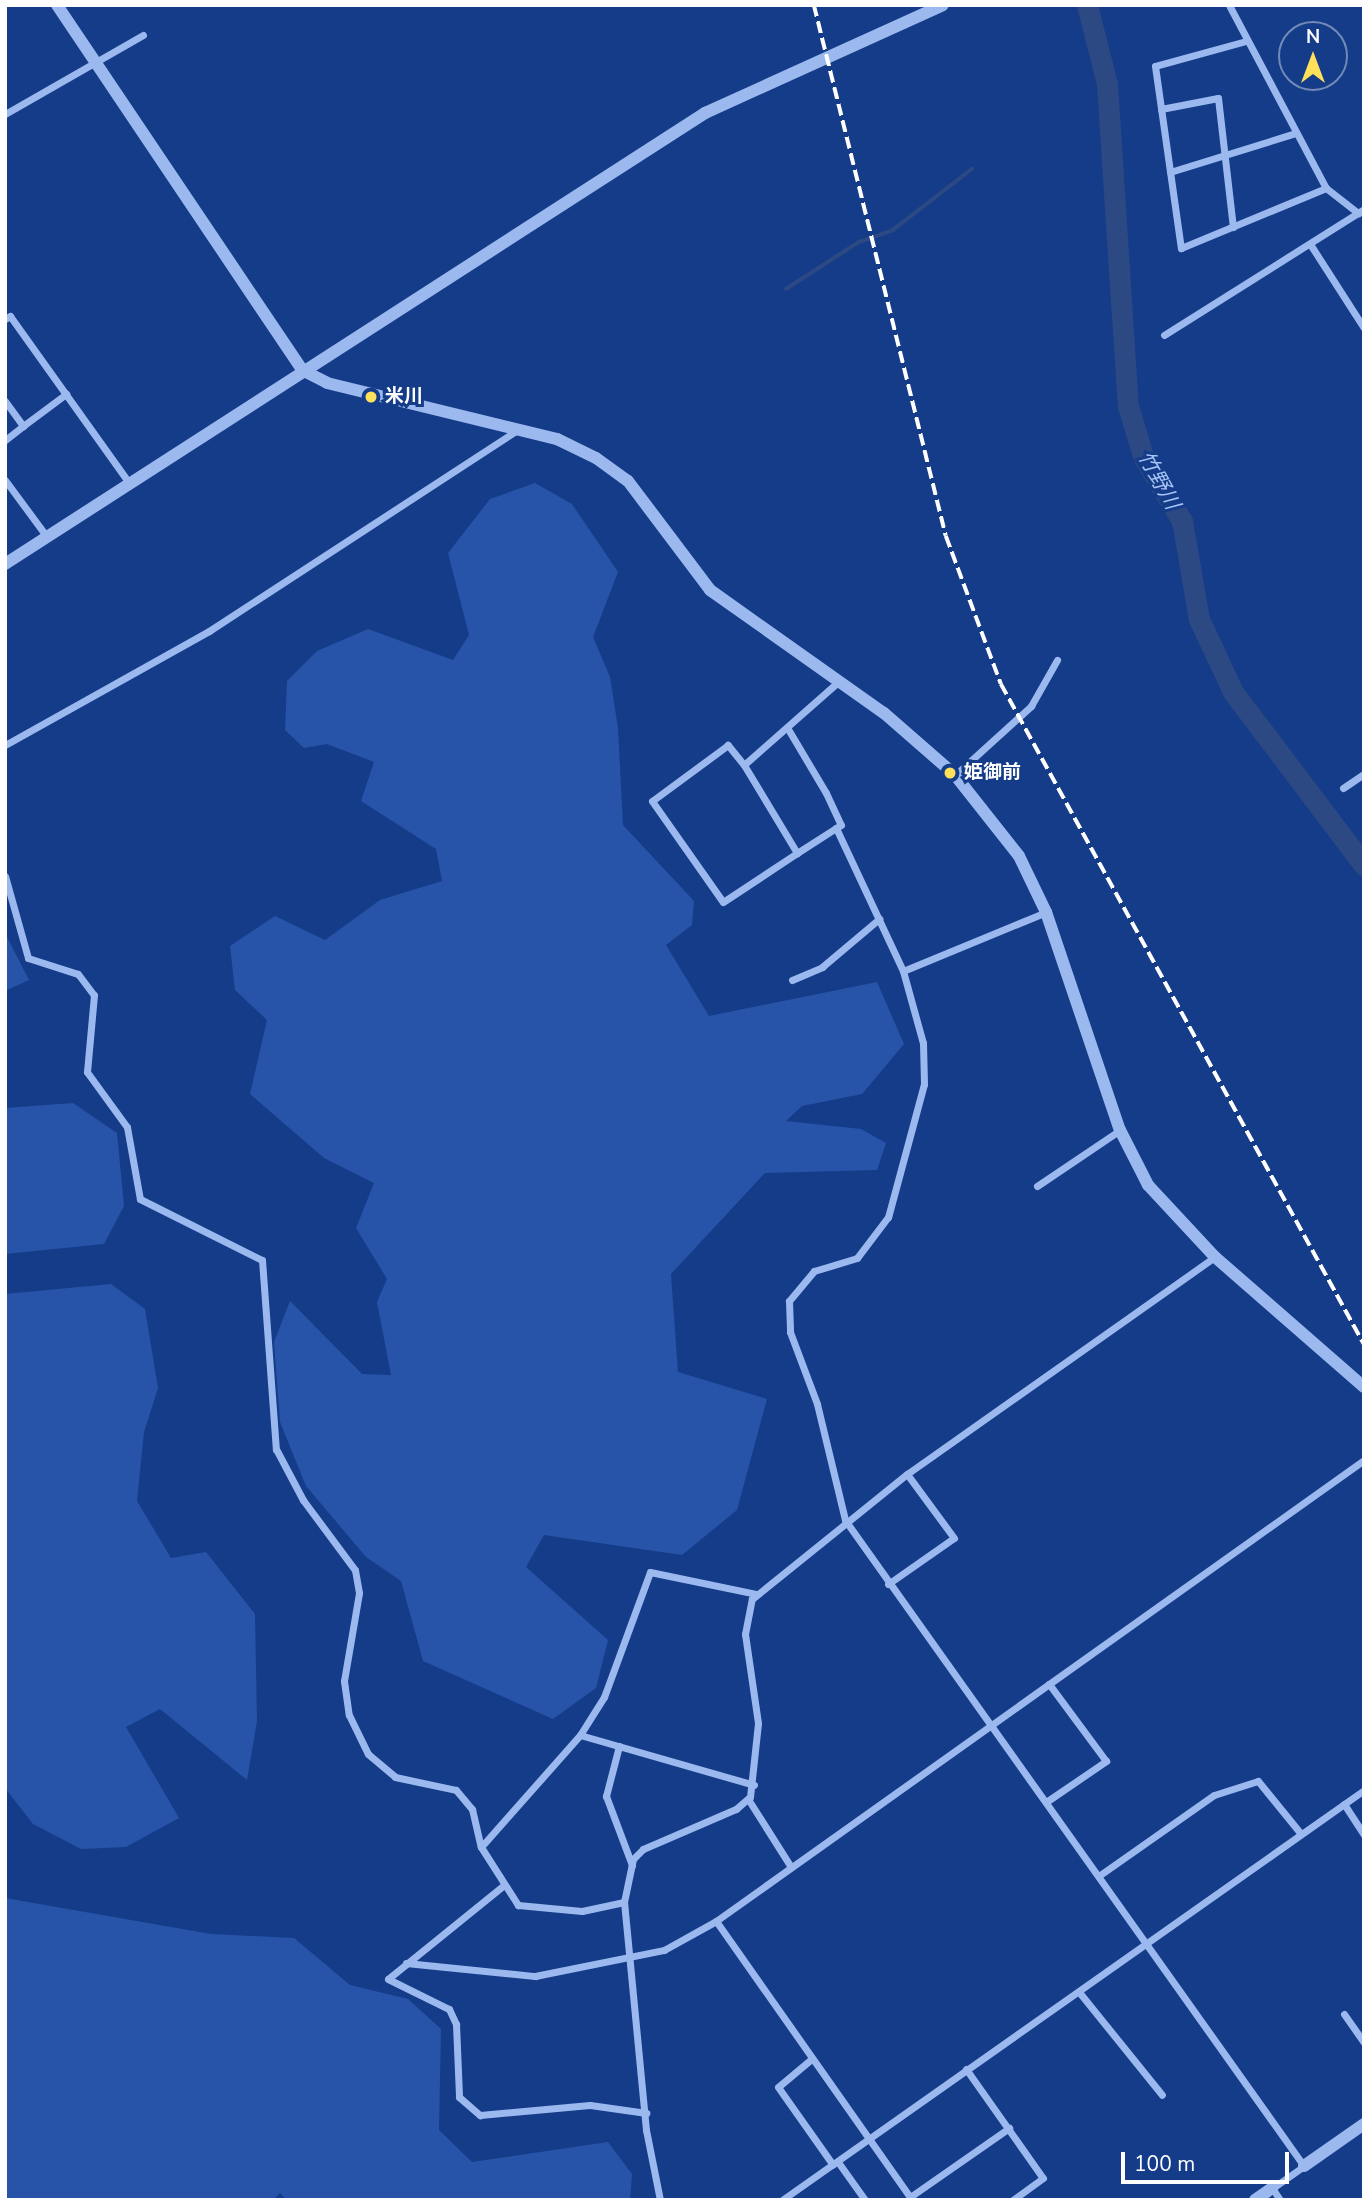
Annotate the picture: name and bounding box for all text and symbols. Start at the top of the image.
north arrow [1278,21,1348,91]
text: N [1306,24,1320,50]
place label: 米川 [385,386,423,408]
marker: 米川 [363,389,379,405]
water label: 竹野川 [1133,446,1185,514]
place label: 姫御前 [964,762,1021,784]
marker: 姫御前 [942,765,958,781]
scale bar [1124,2138,1292,2182]
text: 100 m [1134,2150,1195,2178]

